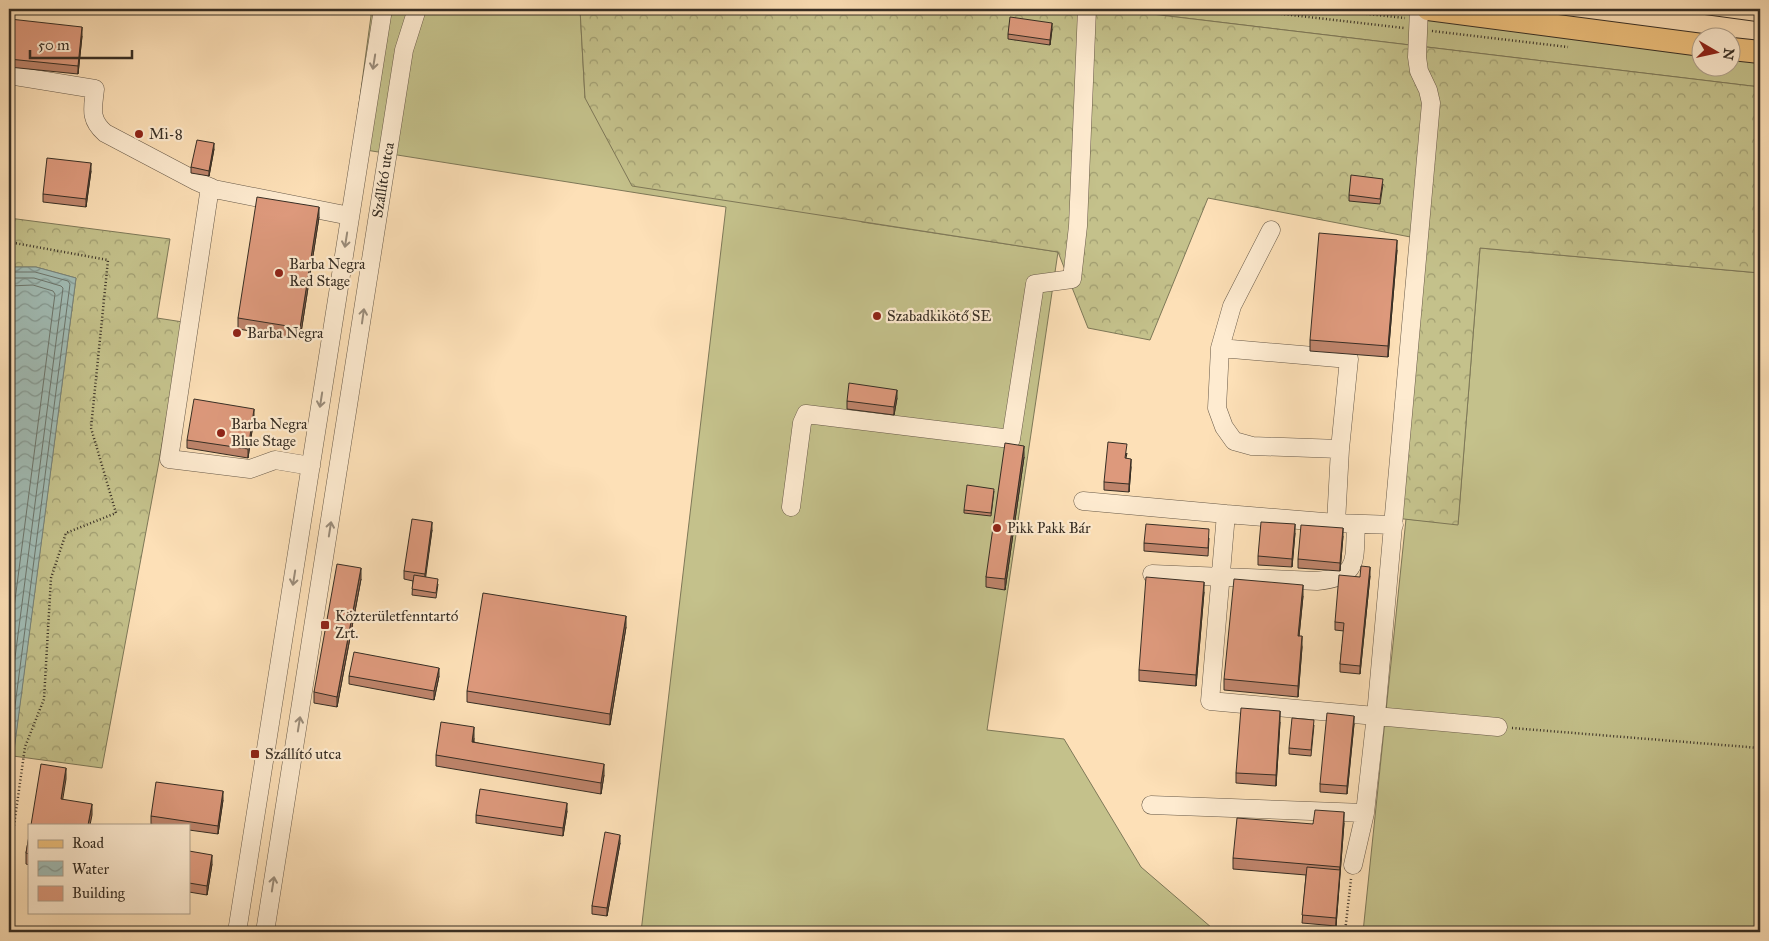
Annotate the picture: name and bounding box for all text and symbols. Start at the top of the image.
scale bar [30,28,132,60]
north arrow [1692,28,1742,78]
text: 50 m [38,36,70,54]
text: N [1719,47,1738,61]
one-way arrow [369,53,379,69]
place label: Mi-8 [149,125,183,143]
marker: Mi-8 [133,128,145,140]
street label: Szállító utca [368,140,398,219]
one-way arrow [341,231,351,247]
place label: Barba Negra Red Stage [289,255,366,290]
marker: Barba Negra Red Stage [273,267,285,279]
place label: Szabadkikötő SE [887,307,991,325]
one-way arrow [358,308,368,324]
marker: Szabadkikötő SE [871,310,883,322]
place label: Barba Negra [247,324,324,342]
marker: Barba Negra [231,327,243,339]
one-way arrow [316,392,326,408]
place label: Barba Negra Blue Stage [231,415,308,450]
marker: Barba Negra Blue Stage [215,427,227,439]
place label: Pikk Pakk Bár [1007,519,1091,537]
one-way arrow [325,521,335,537]
marker: Pikk Pakk Bár [991,522,1003,534]
one-way arrow [288,570,298,586]
place label: Közterületfenntartó Zrt. [335,607,459,642]
marker: Közterületfenntartó Zrt. [319,619,331,631]
one-way arrow [294,716,304,732]
place label: Szállító utca [265,745,342,763]
marker: Szállító utca [249,748,261,760]
legend [28,824,190,914]
text: Road [72,834,104,852]
text: Water [72,860,109,878]
one-way arrow [269,877,279,893]
text: Building [72,884,126,902]

